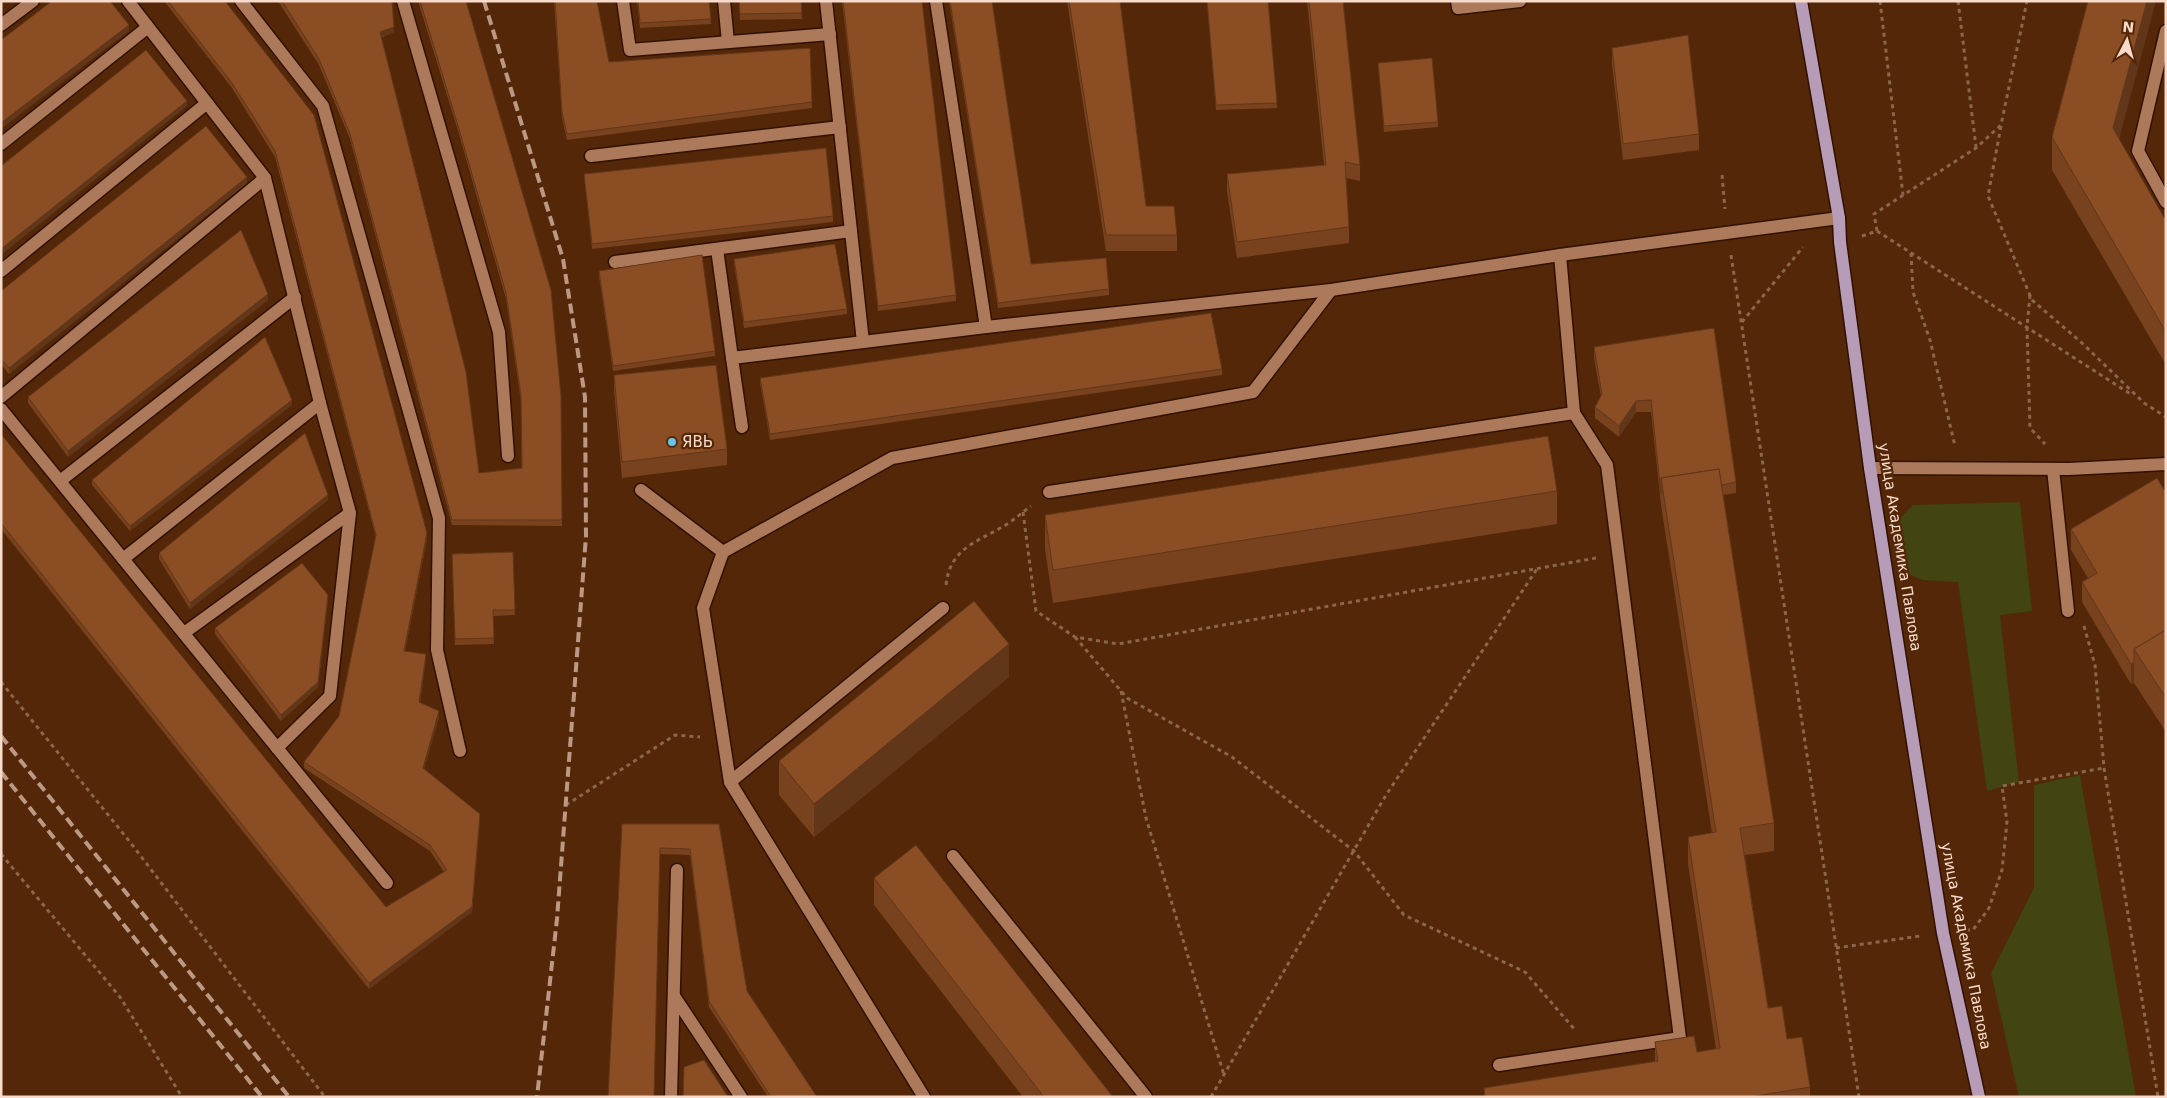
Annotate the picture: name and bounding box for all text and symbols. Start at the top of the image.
north arrow [2102,15,2152,65]
text: N [2122,19,2135,36]
place label: ЯВЬ [682,433,713,451]
marker: ЯВЬ [666,436,678,448]
street label: улица Академика Павлова [1875,442,1925,652]
street label: улица Академика Павлова [1937,841,1995,1051]

